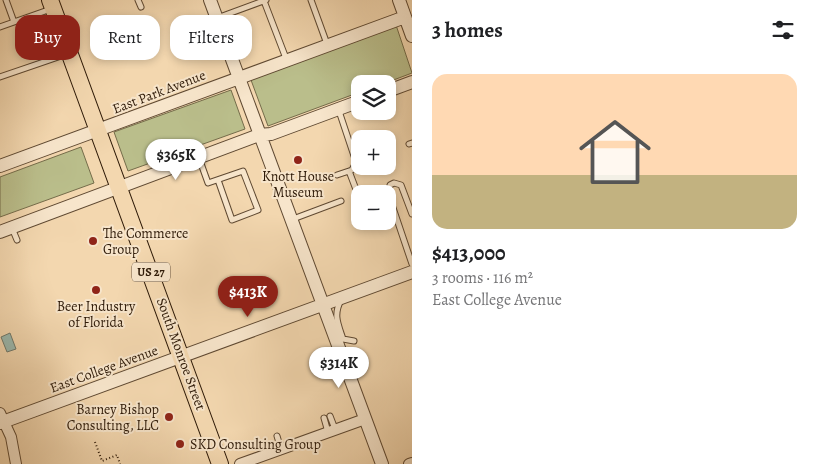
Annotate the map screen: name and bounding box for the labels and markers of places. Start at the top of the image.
pin: $365K [141,138,211,181]
marker: Knott House Museum [292,154,304,166]
place label: Knott House Museum [262,167,334,202]
place label: The Commerce Group [103,224,188,259]
marker: The Commerce Group [87,235,99,247]
pin: $413K [213,276,283,318]
marker: Beer Industry of Florida [90,284,102,296]
place label: Beer Industry of Florida [57,297,136,332]
pin: $314K [304,346,374,389]
place label: Barney Bishop Consulting, LLC [67,400,159,435]
marker: Barney Bishop Consulting, LLC [163,411,175,423]
place label: SKD Consulting Group [190,435,321,454]
marker: SKD Consulting Group [174,438,186,450]

